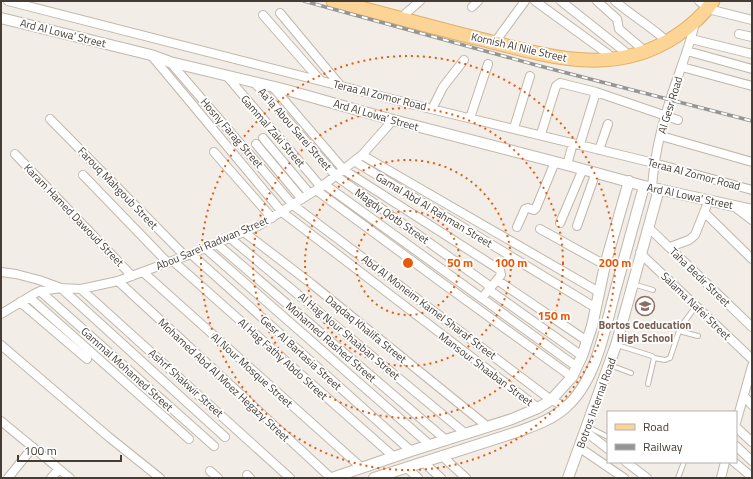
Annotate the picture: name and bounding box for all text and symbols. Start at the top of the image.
street label: Ard Al Lowa' Street [18,15,108,51]
street label: Kornish Al Nile Street [470,28,569,66]
street label: Al Gesr Road [654,74,686,136]
street label: Teraa Al Zomor Road [332,76,429,114]
street label: Aa'la Abou Sarei Street [254,84,336,174]
street label: Gammal Zaki Street [237,91,309,171]
street label: Hosny Farag Street [197,94,267,172]
street label: Ard Al Lowa' Street [332,95,421,135]
street label: Farouq Mahgoub Street [74,143,162,233]
street label: Teraa Al Zomor Road [646,154,742,194]
street label: Karam Hamed Dawoud Street [20,160,128,270]
street label: Gamal Abd Al Rahman Street [373,169,496,251]
street label: Ard Al Lowa' Street [645,179,735,213]
street label: Magdy Qotb Street [352,184,433,248]
street label: Abou Sarei Radwan Street [153,212,271,274]
street label: Taha Bedir Street [666,244,734,310]
street label: Abd Al Moneim Kamel Sharaf Street [358,251,500,363]
text: 50 m [447,253,473,272]
text: 100 m [495,253,527,272]
text: 200 m [599,253,631,272]
centre of rings [401,256,415,270]
street label: Salama Nafei Street [657,268,735,344]
street label: Al Hag Nour Shaaban Street [295,289,404,384]
street label: Daqdaq Khalifa Street [322,291,410,367]
school or university icon: Bortos Coeducation High School [634,295,656,317]
street label: Mohamed Rashed Street [282,298,380,386]
text: 150 m [538,306,570,325]
street label: Gesr Al Bartasia Street [257,312,345,394]
street label: Al Hag Fathy Abdo Street [235,314,331,404]
street label: Mohamed Abd Al Moez Hegazy Street [155,315,293,445]
place label: Bortos Coeducation High School [599,317,691,346]
street label: Gammal Mohamed Street [77,323,177,415]
street label: Mansour Shaaban Street [435,328,537,410]
street label: Al Nour Mosque Street [208,329,296,411]
street label: Ashrf Shakwir Street [145,345,227,421]
street label: Botros Internal Road [572,355,620,451]
legend [607,411,737,463]
text: Road [643,417,669,436]
scale bar [18,437,121,463]
text: Railway [643,437,683,456]
text: 100 m [24,441,57,460]

